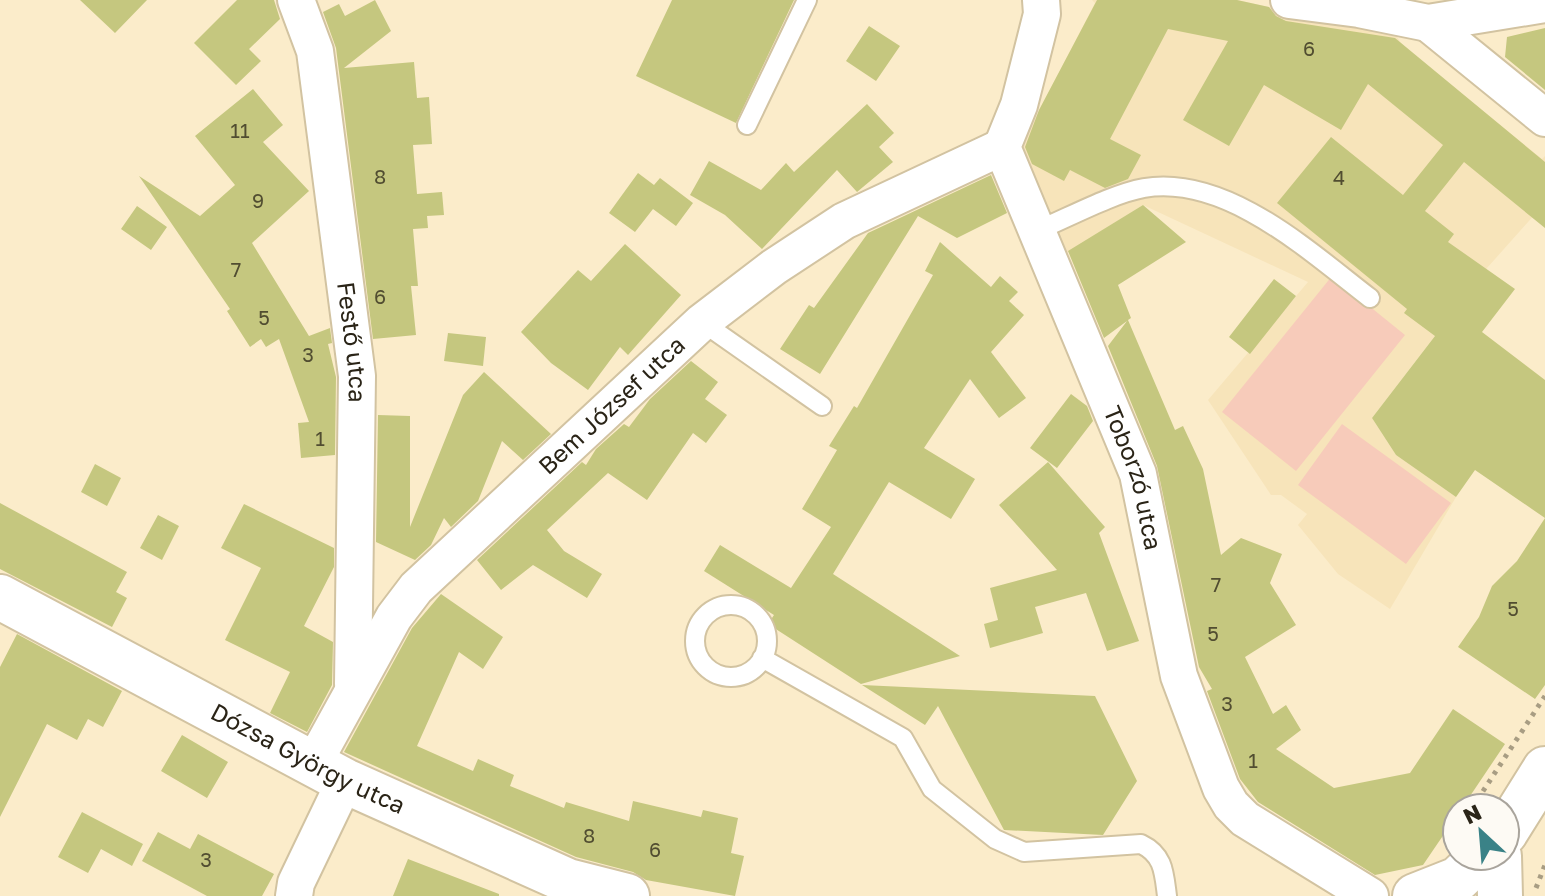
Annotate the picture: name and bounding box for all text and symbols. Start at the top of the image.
house number: 6 [1303,36,1315,60]
house number: 11 [230,118,250,142]
house number: 8 [374,164,386,188]
house number: 4 [1333,165,1345,189]
house number: 9 [252,188,264,212]
house number: 7 [231,257,241,281]
street label: Festő utca [332,280,373,403]
house number: 6 [374,284,386,308]
house number: 5 [258,305,270,329]
street label: Bem József utca [532,329,690,480]
house number: 3 [302,342,314,366]
street label: Toborzó utca [1098,401,1169,552]
house number: 1 [315,426,325,450]
house number: 7 [1211,572,1221,596]
house number: 5 [1507,596,1519,620]
house number: 5 [1207,621,1219,645]
house number: 3 [1221,691,1233,715]
street label: Dózsa György utca [206,696,410,819]
house number: 1 [1248,748,1258,772]
north arrow [1441,792,1521,872]
text: N [1459,798,1485,829]
house number: 8 [583,823,595,847]
house number: 6 [649,837,661,861]
house number: 3 [200,847,212,871]

